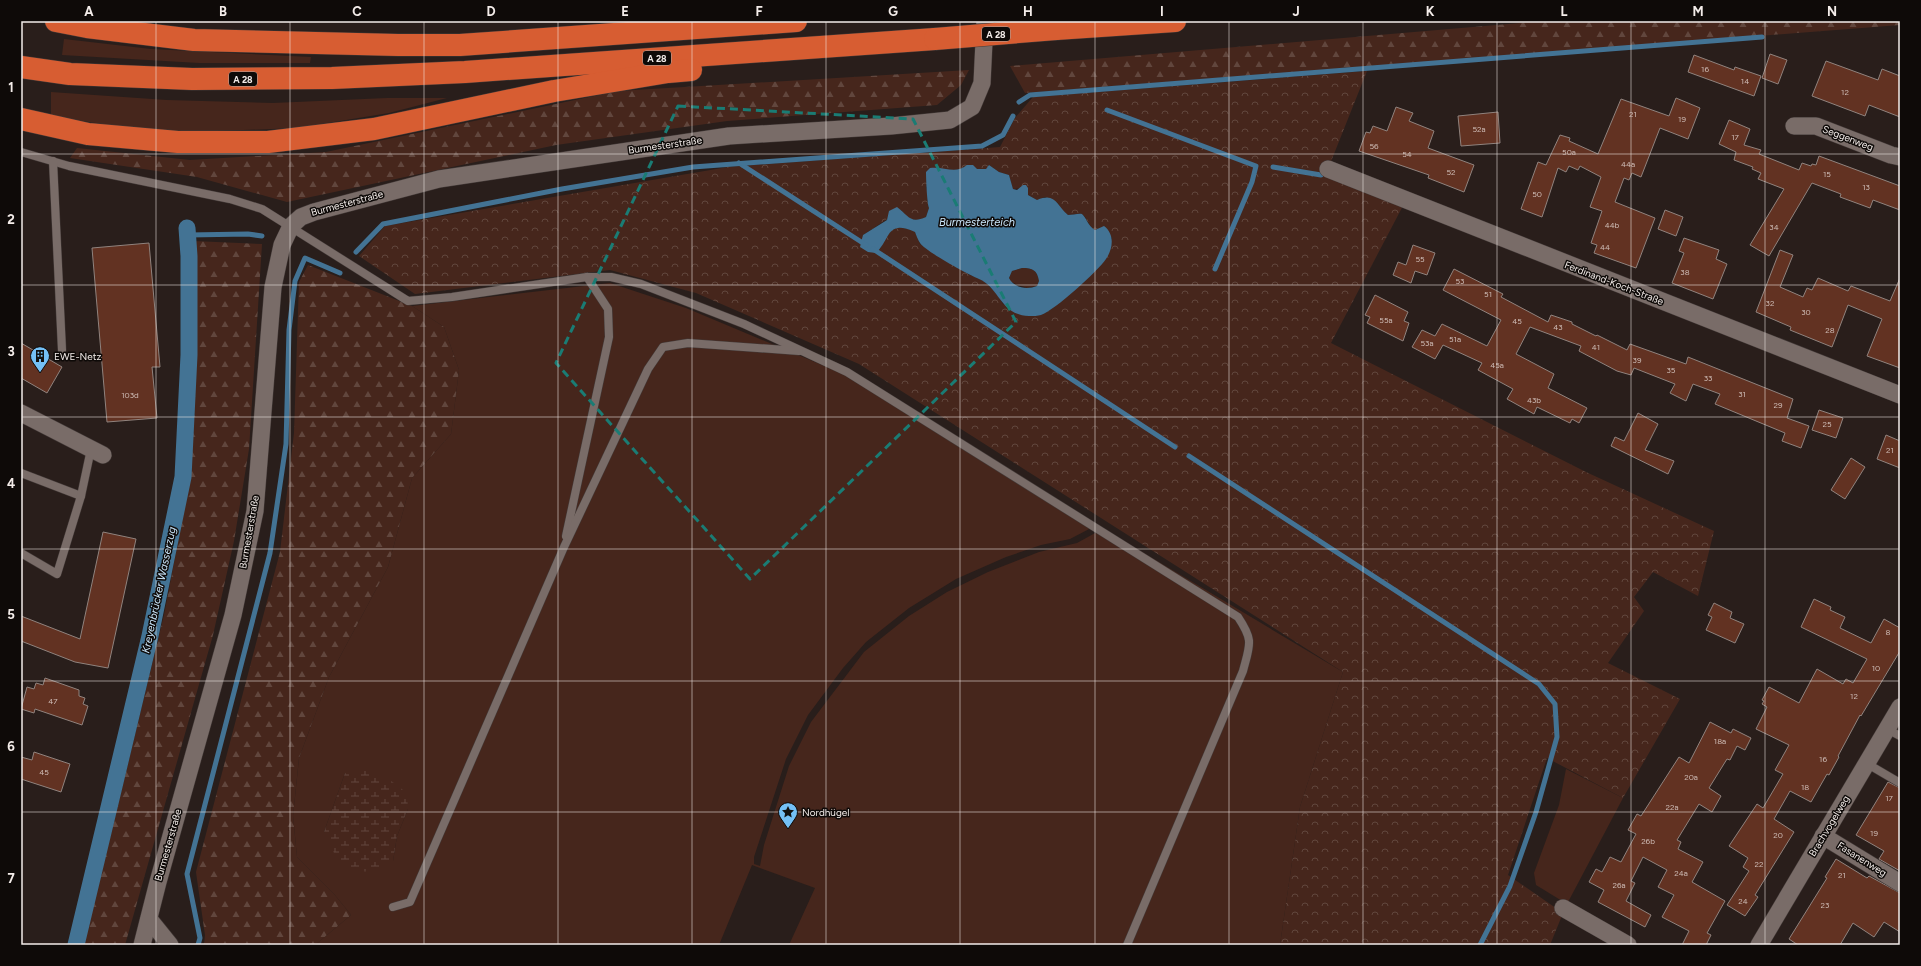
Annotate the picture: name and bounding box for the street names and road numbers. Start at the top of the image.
road number: A 28 [982,27,1010,41]
road number: A 28 [643,51,671,65]
road number: A 28 [229,72,257,86]
street label: Seggenweg [1821,122,1875,154]
street label: Burmesterstraße [627,133,703,157]
street label: Burmesterstraße [309,187,385,219]
street label: Ferdinand-Koch-Straße [1563,258,1666,308]
street label: Burmesterstraße [236,494,262,570]
street label: Brachvogelweg [1806,793,1852,859]
street label: Burmesterstraße [152,807,185,883]
street label: Fasanenweg [1835,839,1889,879]

